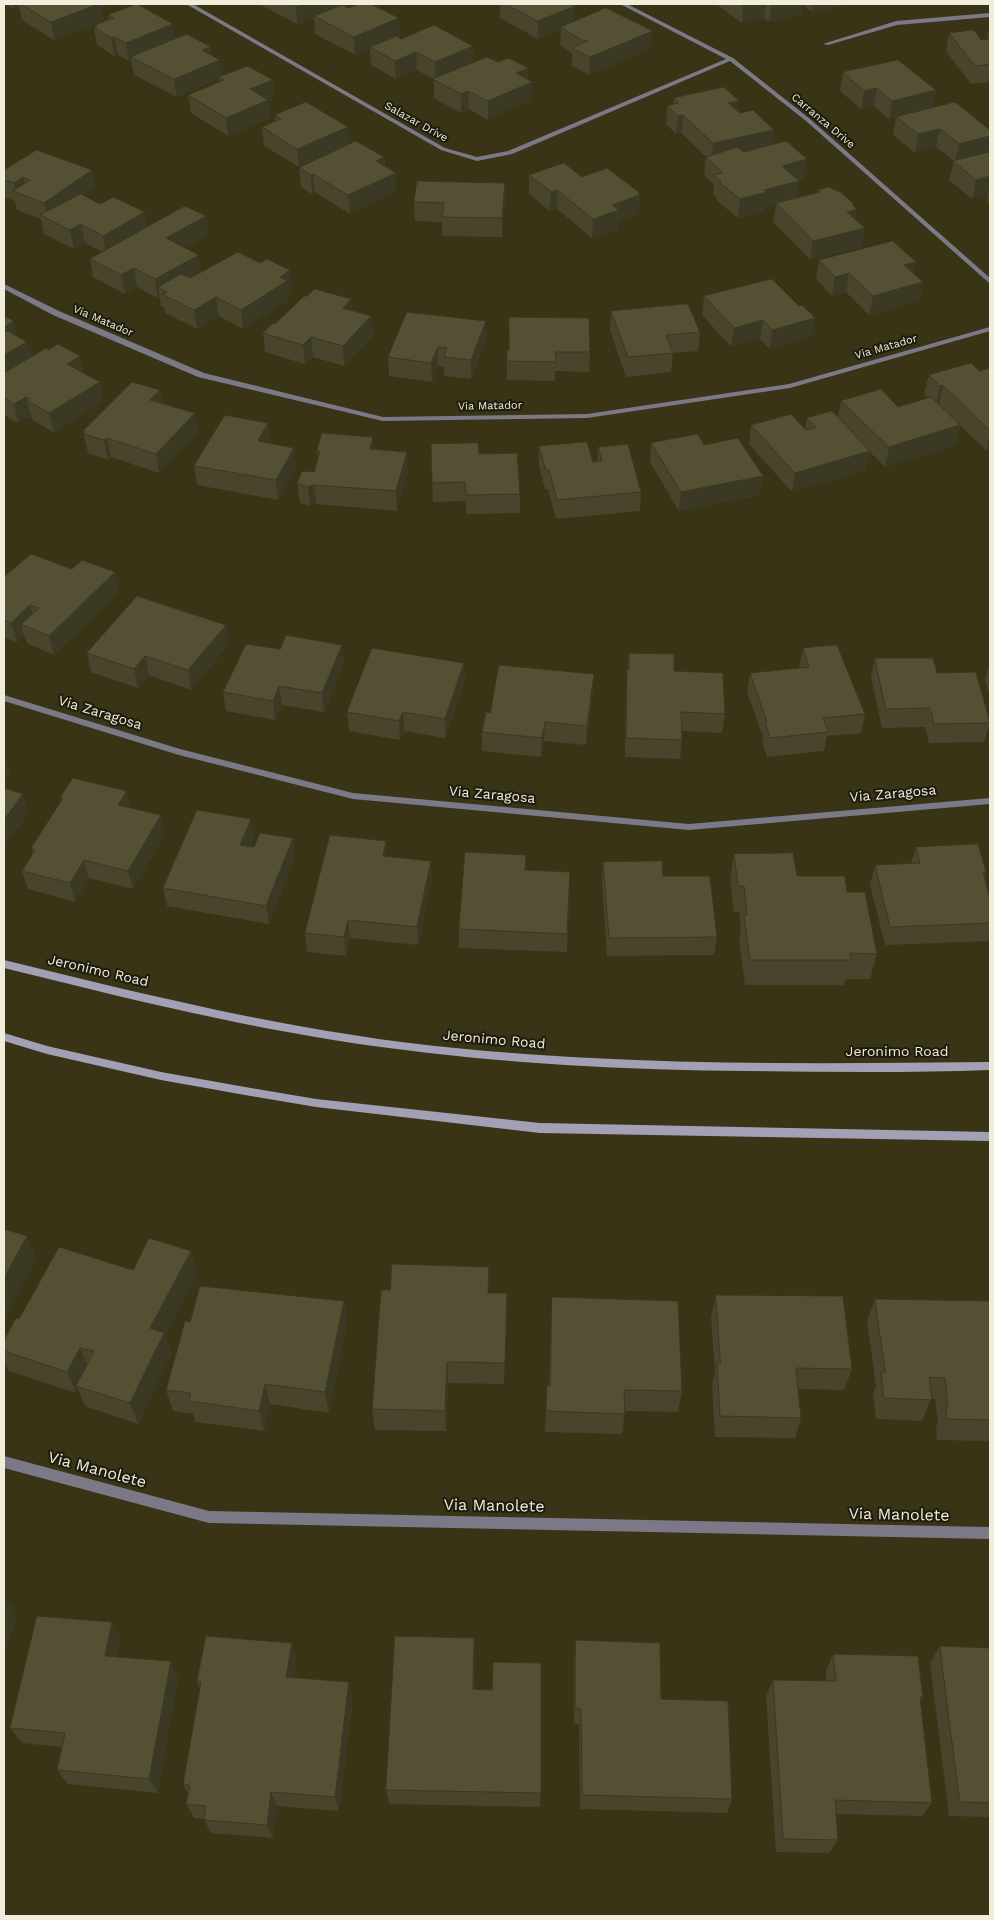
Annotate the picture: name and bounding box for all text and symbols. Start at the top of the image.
street label: Carranza Drive [789,91,857,151]
street label: Salazar Drive [382,99,450,145]
street label: Via Matador [71,302,135,340]
street label: Via Matador [853,332,919,362]
street label: Via Matador [458,399,522,413]
street label: Via Zaragosa [56,692,144,734]
street label: Via Zaragosa [849,782,937,806]
street label: Via Zaragosa [448,783,536,807]
street label: Jeronimo Road [46,951,150,991]
street label: Jeronimo Road [442,1027,546,1053]
street label: Jeronimo Road [846,1044,948,1060]
street label: Via Manolete [46,1448,148,1492]
street label: Via Manolete [443,1496,545,1516]
street label: Via Manolete [848,1505,950,1525]

